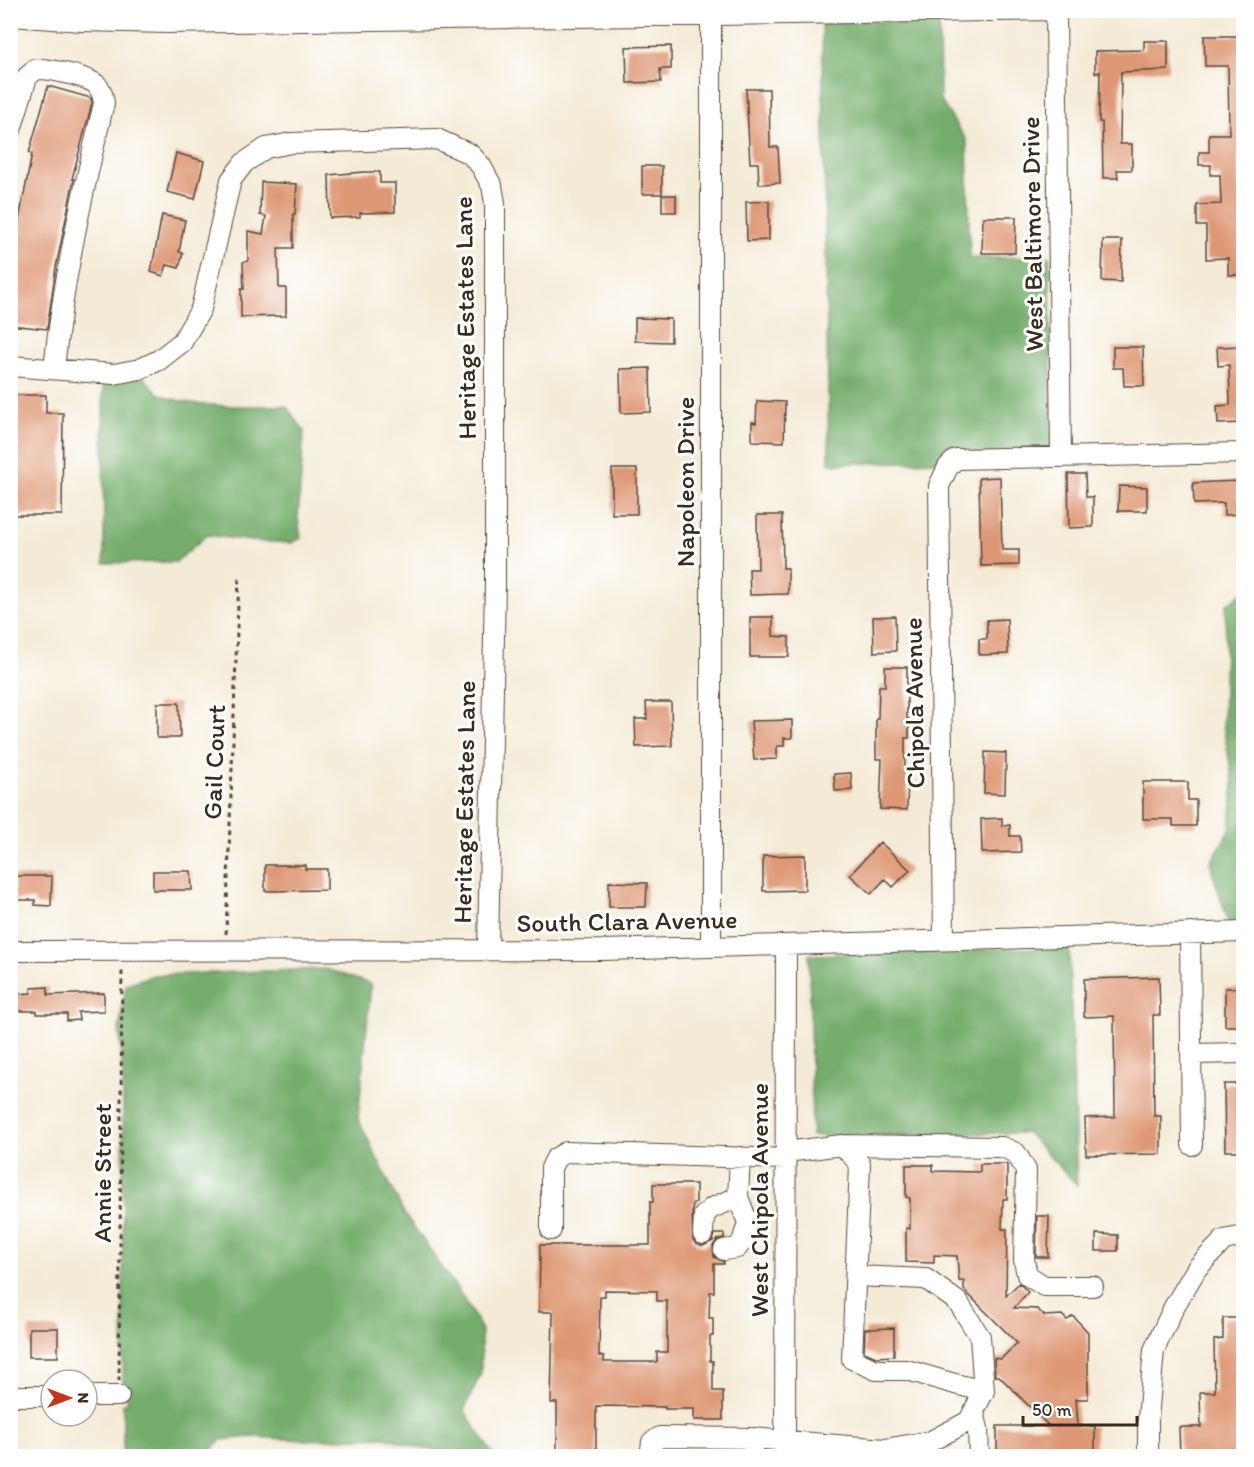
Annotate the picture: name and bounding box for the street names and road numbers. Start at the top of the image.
street label: West Baltimore Drive [1014,116,1050,352]
street label: Heritage Estates Lane [447,196,483,440]
street label: Napoleon Drive [669,397,701,567]
street label: Chipola Avenue [897,617,931,789]
street label: Heritage Estates Lane [446,680,482,924]
street label: Gail Court [196,704,232,820]
street label: South Clara Avenue [516,903,738,939]
street label: West Chipola Avenue [743,1083,775,1317]
street label: Annie Street [86,1103,118,1243]

